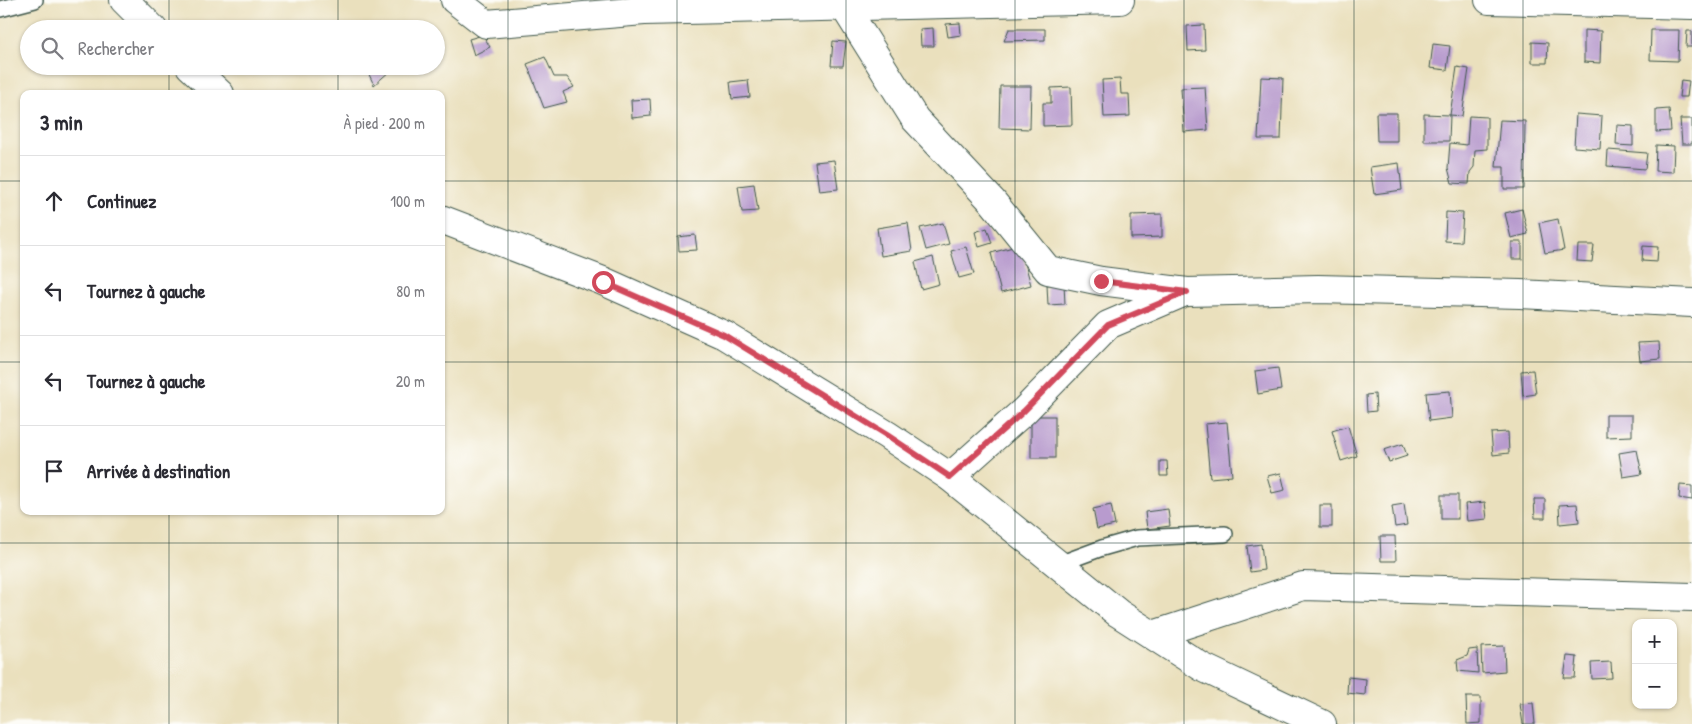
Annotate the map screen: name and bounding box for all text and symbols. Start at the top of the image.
search box [20,20,445,75]
icon: search [38,34,66,62]
text: Rechercher [78,35,155,61]
text: 3 min [40,108,83,137]
text: À pied · 200 m [344,112,425,134]
icon: ahead [40,187,68,215]
text: Continuez [87,188,156,214]
text: 100 m [390,190,425,212]
route end [1090,270,1113,293]
route start [592,271,615,294]
icon: left [40,277,68,305]
text: Tournez à gauche [87,278,205,304]
text: 80 m [396,280,425,302]
icon: left [40,367,68,395]
text: Tournez à gauche [87,368,205,394]
text: 20 m [396,370,425,392]
icon: arrive [40,457,68,485]
text: Arrivée à destination [87,458,230,484]
map controls [1632,619,1677,709]
button: + [1632,619,1677,664]
button: − [1632,664,1677,709]

